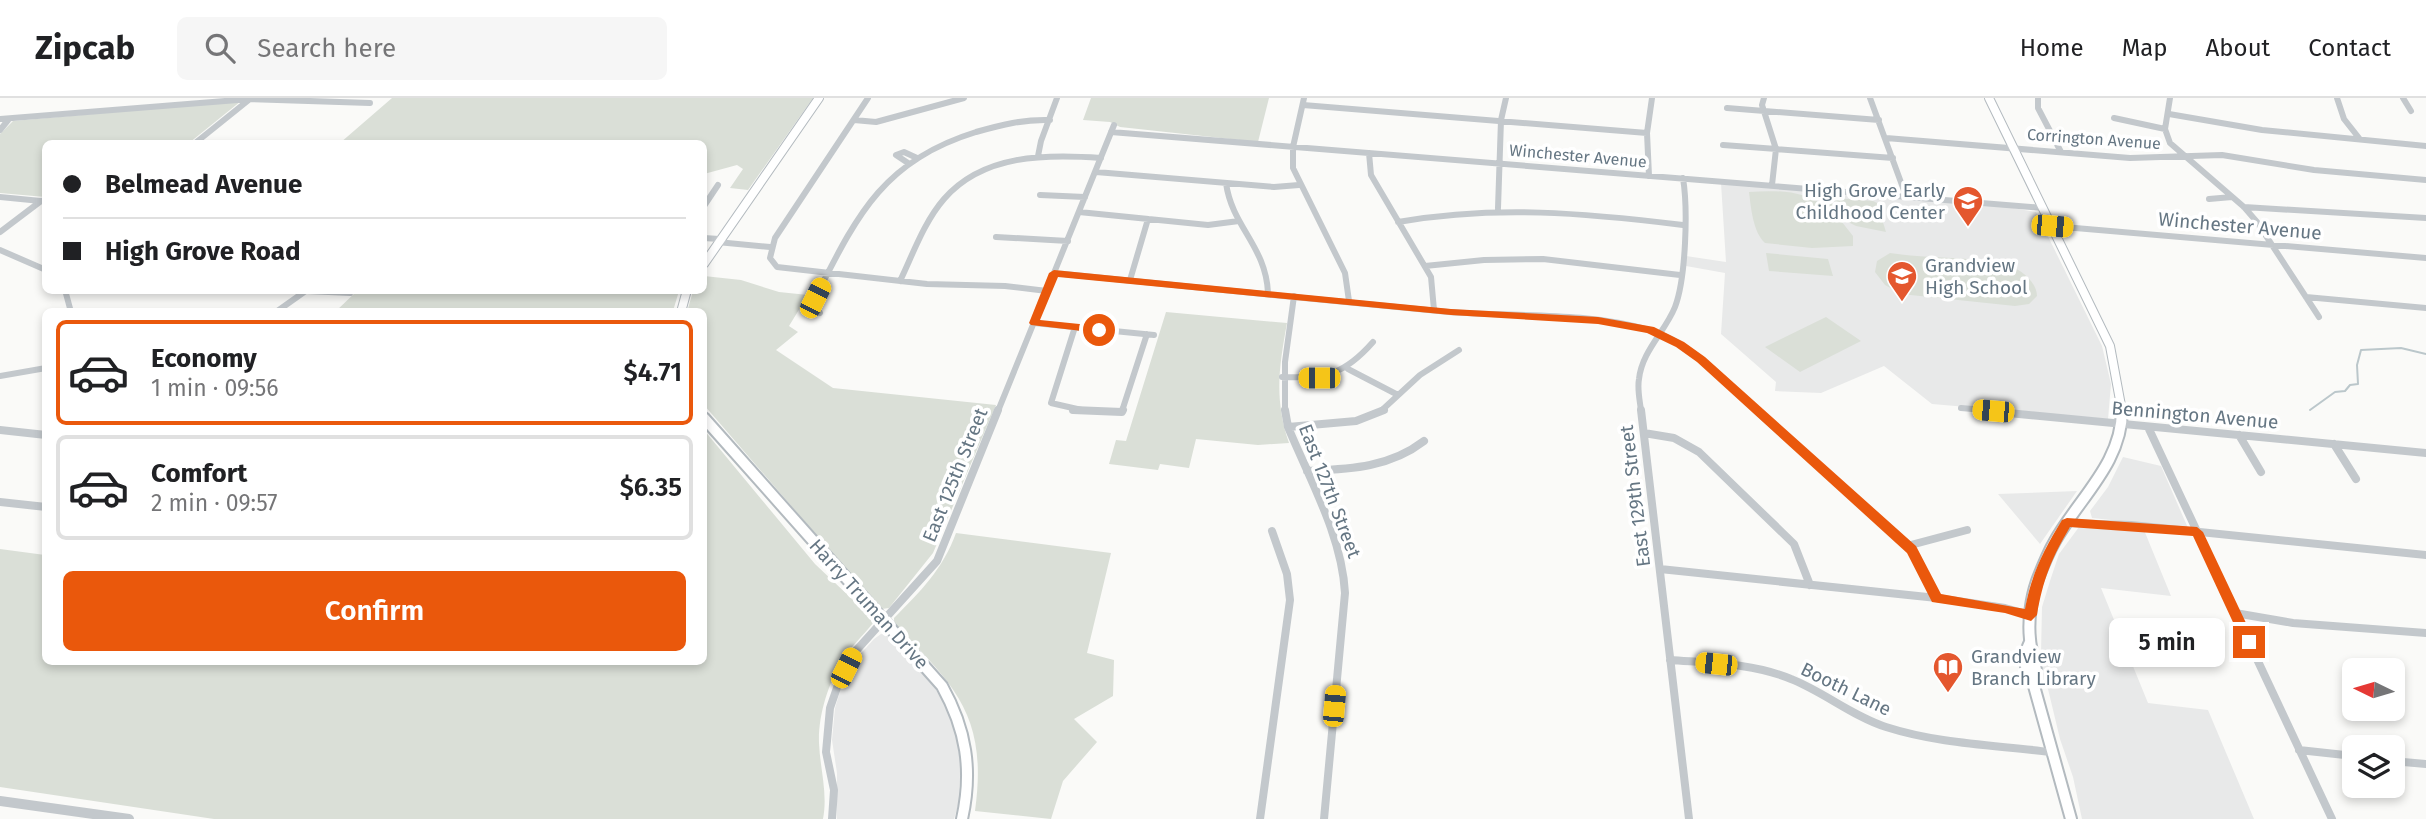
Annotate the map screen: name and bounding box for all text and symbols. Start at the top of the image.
search box [177,17,667,80]
text: Zipcab [35,28,135,68]
icon: search [201,29,239,67]
text: Search here [257,33,396,64]
text: Home [2020,34,2084,62]
text: Map [2122,34,2168,62]
text: About [2206,34,2270,62]
text: Contact [2308,34,2391,62]
street label: Corrington Avenue [2026,125,2162,153]
street label: Winchester Avenue [1508,141,1648,171]
text: Belmead Avenue [105,169,302,200]
place label: High Grove Early Childhood Center [1795,179,1946,224]
school or university icon: High Grove Early Childhood Center [1951,184,1985,228]
street label: Winchester Avenue [2157,207,2323,245]
car [2031,214,2074,238]
text: High Grove Road [105,236,301,267]
place label: Grandview High School [1925,254,2028,299]
school or university icon: Grandview High School [1885,259,1919,303]
car [797,275,834,321]
route start [1083,314,1115,346]
icon: car [67,341,130,404]
text: Economy [151,343,257,374]
text: $4.71 [624,357,682,388]
car [1299,368,1341,389]
text: 1 min · 09:56 [151,374,279,402]
street label: Bennington Avenue [2111,396,2279,434]
car [1972,399,2015,423]
street label: East 125th Street [918,405,992,545]
street label: East 127th Street [1294,421,1366,561]
street label: East 129th Street [1615,424,1655,568]
icon: car [67,456,130,519]
text: Comfort [151,458,247,489]
text: $6.35 [620,472,682,503]
text: 2 min · 09:57 [151,489,277,517]
street label: Harry Truman Drive [804,534,934,674]
button: Confirm [63,571,686,651]
callout: 5 min [2109,618,2224,666]
route end [2233,626,2265,658]
text: 5 min [2138,628,2196,656]
car [828,645,865,691]
place label: Grandview Branch Library [1971,645,2096,690]
library icon: Grandview Branch Library [1931,650,1965,694]
car [1695,651,1738,677]
street label: Booth Lane [1797,657,1895,721]
north arrow [2342,658,2404,721]
map controls [2342,658,2405,798]
car [1322,684,1347,728]
button: layers [2342,735,2405,798]

